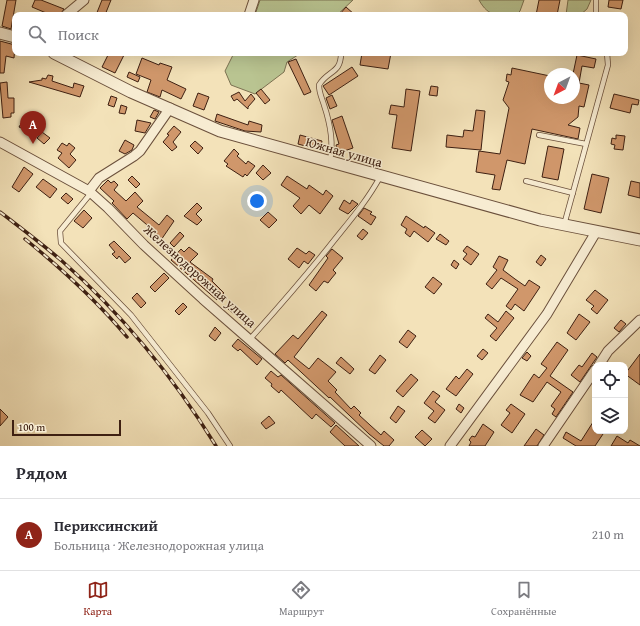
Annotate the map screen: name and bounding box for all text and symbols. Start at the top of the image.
search box [12,12,628,56]
icon: search [26,23,48,45]
text: Поиск [58,24,99,45]
north arrow [544,68,580,104]
pin: A [20,111,46,144]
street label: Южная улица [303,132,385,172]
your location [247,191,267,211]
street label: Железнодорожная улица [139,219,261,332]
map controls [592,362,628,434]
button: locate [592,362,628,398]
button: layers [592,398,628,434]
scale bar [12,418,121,437]
text: 100 m [18,419,45,435]
text: Рядом [16,460,67,485]
text: Периксинский [54,515,158,536]
text: A [25,525,33,544]
text: 210 m [592,525,624,544]
text: Больница · Железнодорожная улица [54,536,264,555]
tab: Карта [83,579,112,619]
tab: Маршрут [279,579,324,619]
tab: Сохранённые [491,579,556,619]

